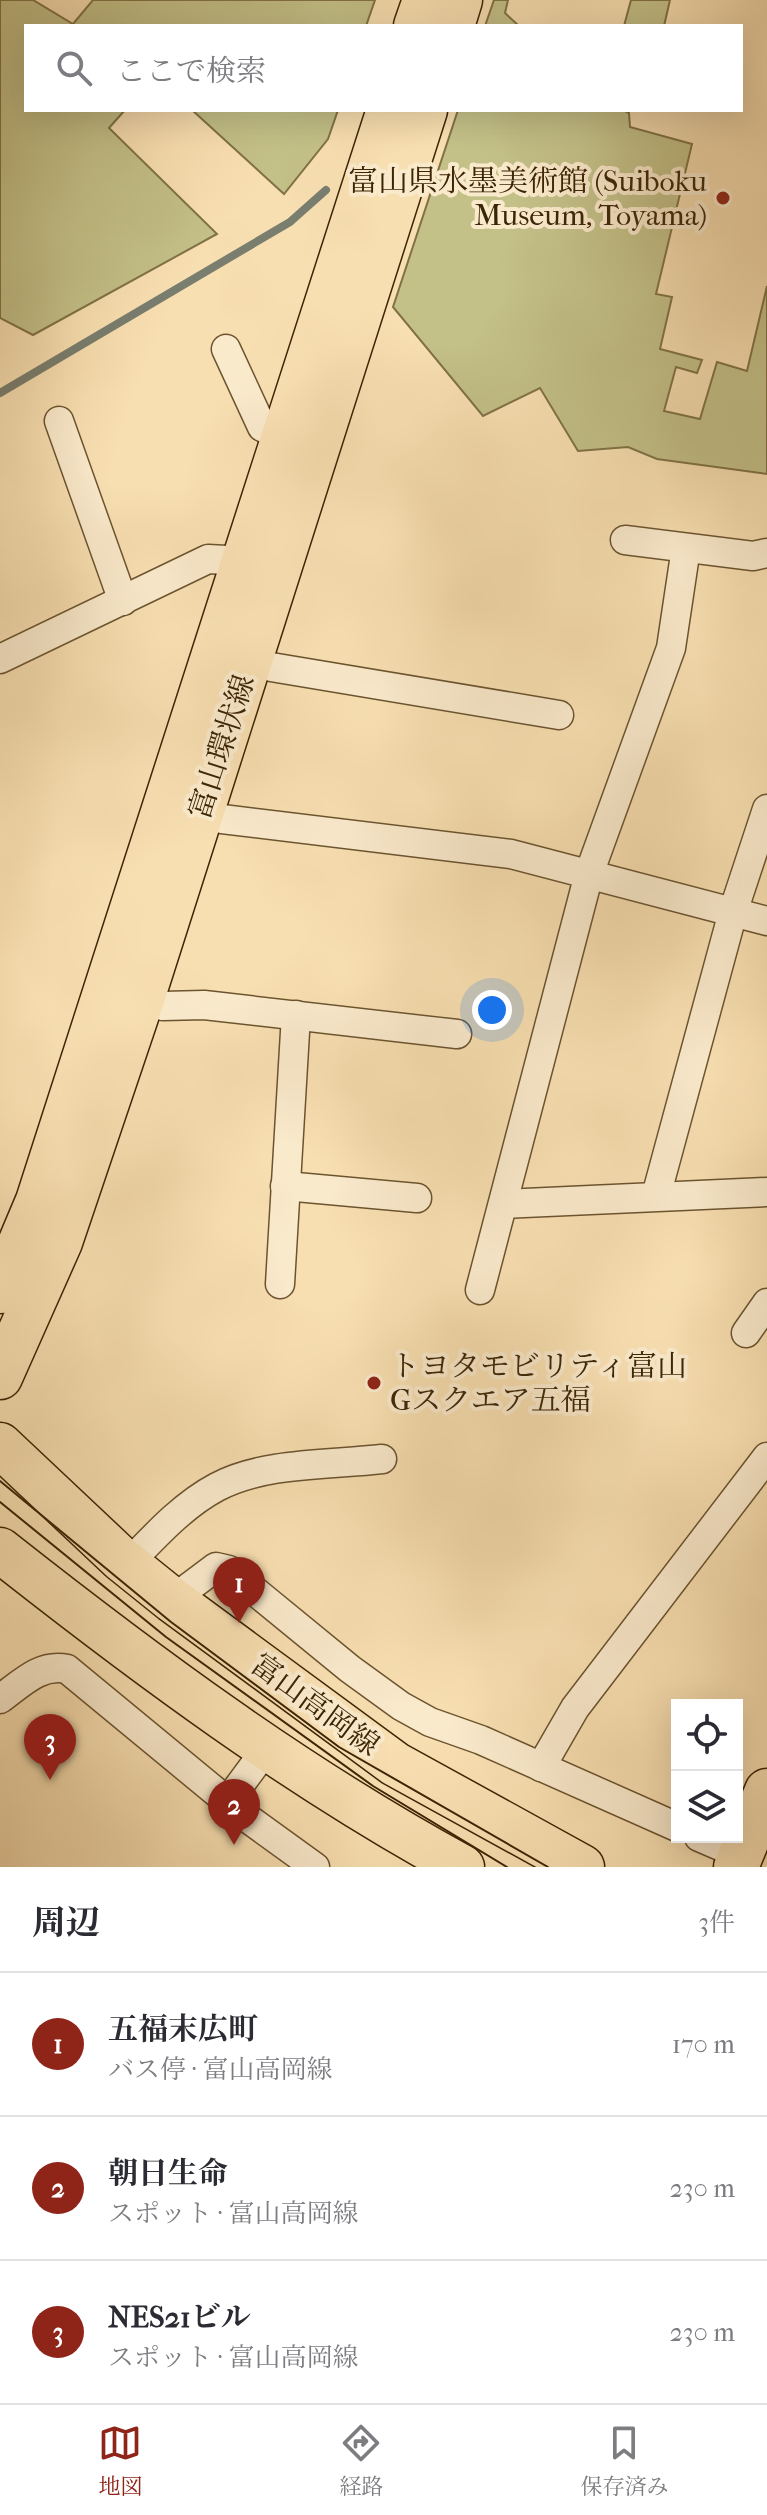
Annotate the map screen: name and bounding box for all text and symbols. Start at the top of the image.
search box [24,24,743,112]
icon: search [52,46,96,90]
text: ここで検索 [116,54,266,89]
place label: 富山県水墨美術館 (Suiboku Museum, Toyama) [348,164,707,233]
marker: 富山県水墨美術館 (Suiboku Museum, Toyama) [714,189,732,207]
street label: 富山環状線 [182,670,262,824]
your location [472,990,512,1030]
place label: トヨタモビリティ富山 Gスクエア五福 [390,1349,687,1418]
marker: トヨタモビリティ富山 Gスクエア五福 [365,1374,383,1392]
pin: 1 [213,1557,265,1623]
street label: 富山高岡線 [244,1647,386,1763]
map controls [671,1699,743,1843]
button: locate [671,1699,743,1771]
pin: 3 [24,1714,76,1780]
button: layers [671,1771,743,1843]
pin: 2 [208,1779,260,1845]
text: 周辺 [32,1903,100,1943]
text: 3件 [698,1907,735,1938]
text: 五福末広町 [108,2012,258,2047]
text: 1 [53,2029,63,2060]
text: 170 m [672,2029,735,2060]
text: バス停 · 富山高岡線 [108,2054,332,2085]
text: 朝日生命 [108,2156,228,2191]
text: 2 [51,2173,65,2204]
text: 230 m [669,2173,735,2204]
text: スポット · 富山高岡線 [108,2198,358,2229]
text: NES21ビル [108,2300,251,2335]
text: 3 [53,2317,63,2348]
text: 230 m [669,2317,735,2348]
text: スポット · 富山高岡線 [108,2342,358,2373]
tab: 地図 [98,2421,143,2500]
tab: 経路 [339,2421,384,2500]
tab: 保存済み [580,2421,669,2500]

